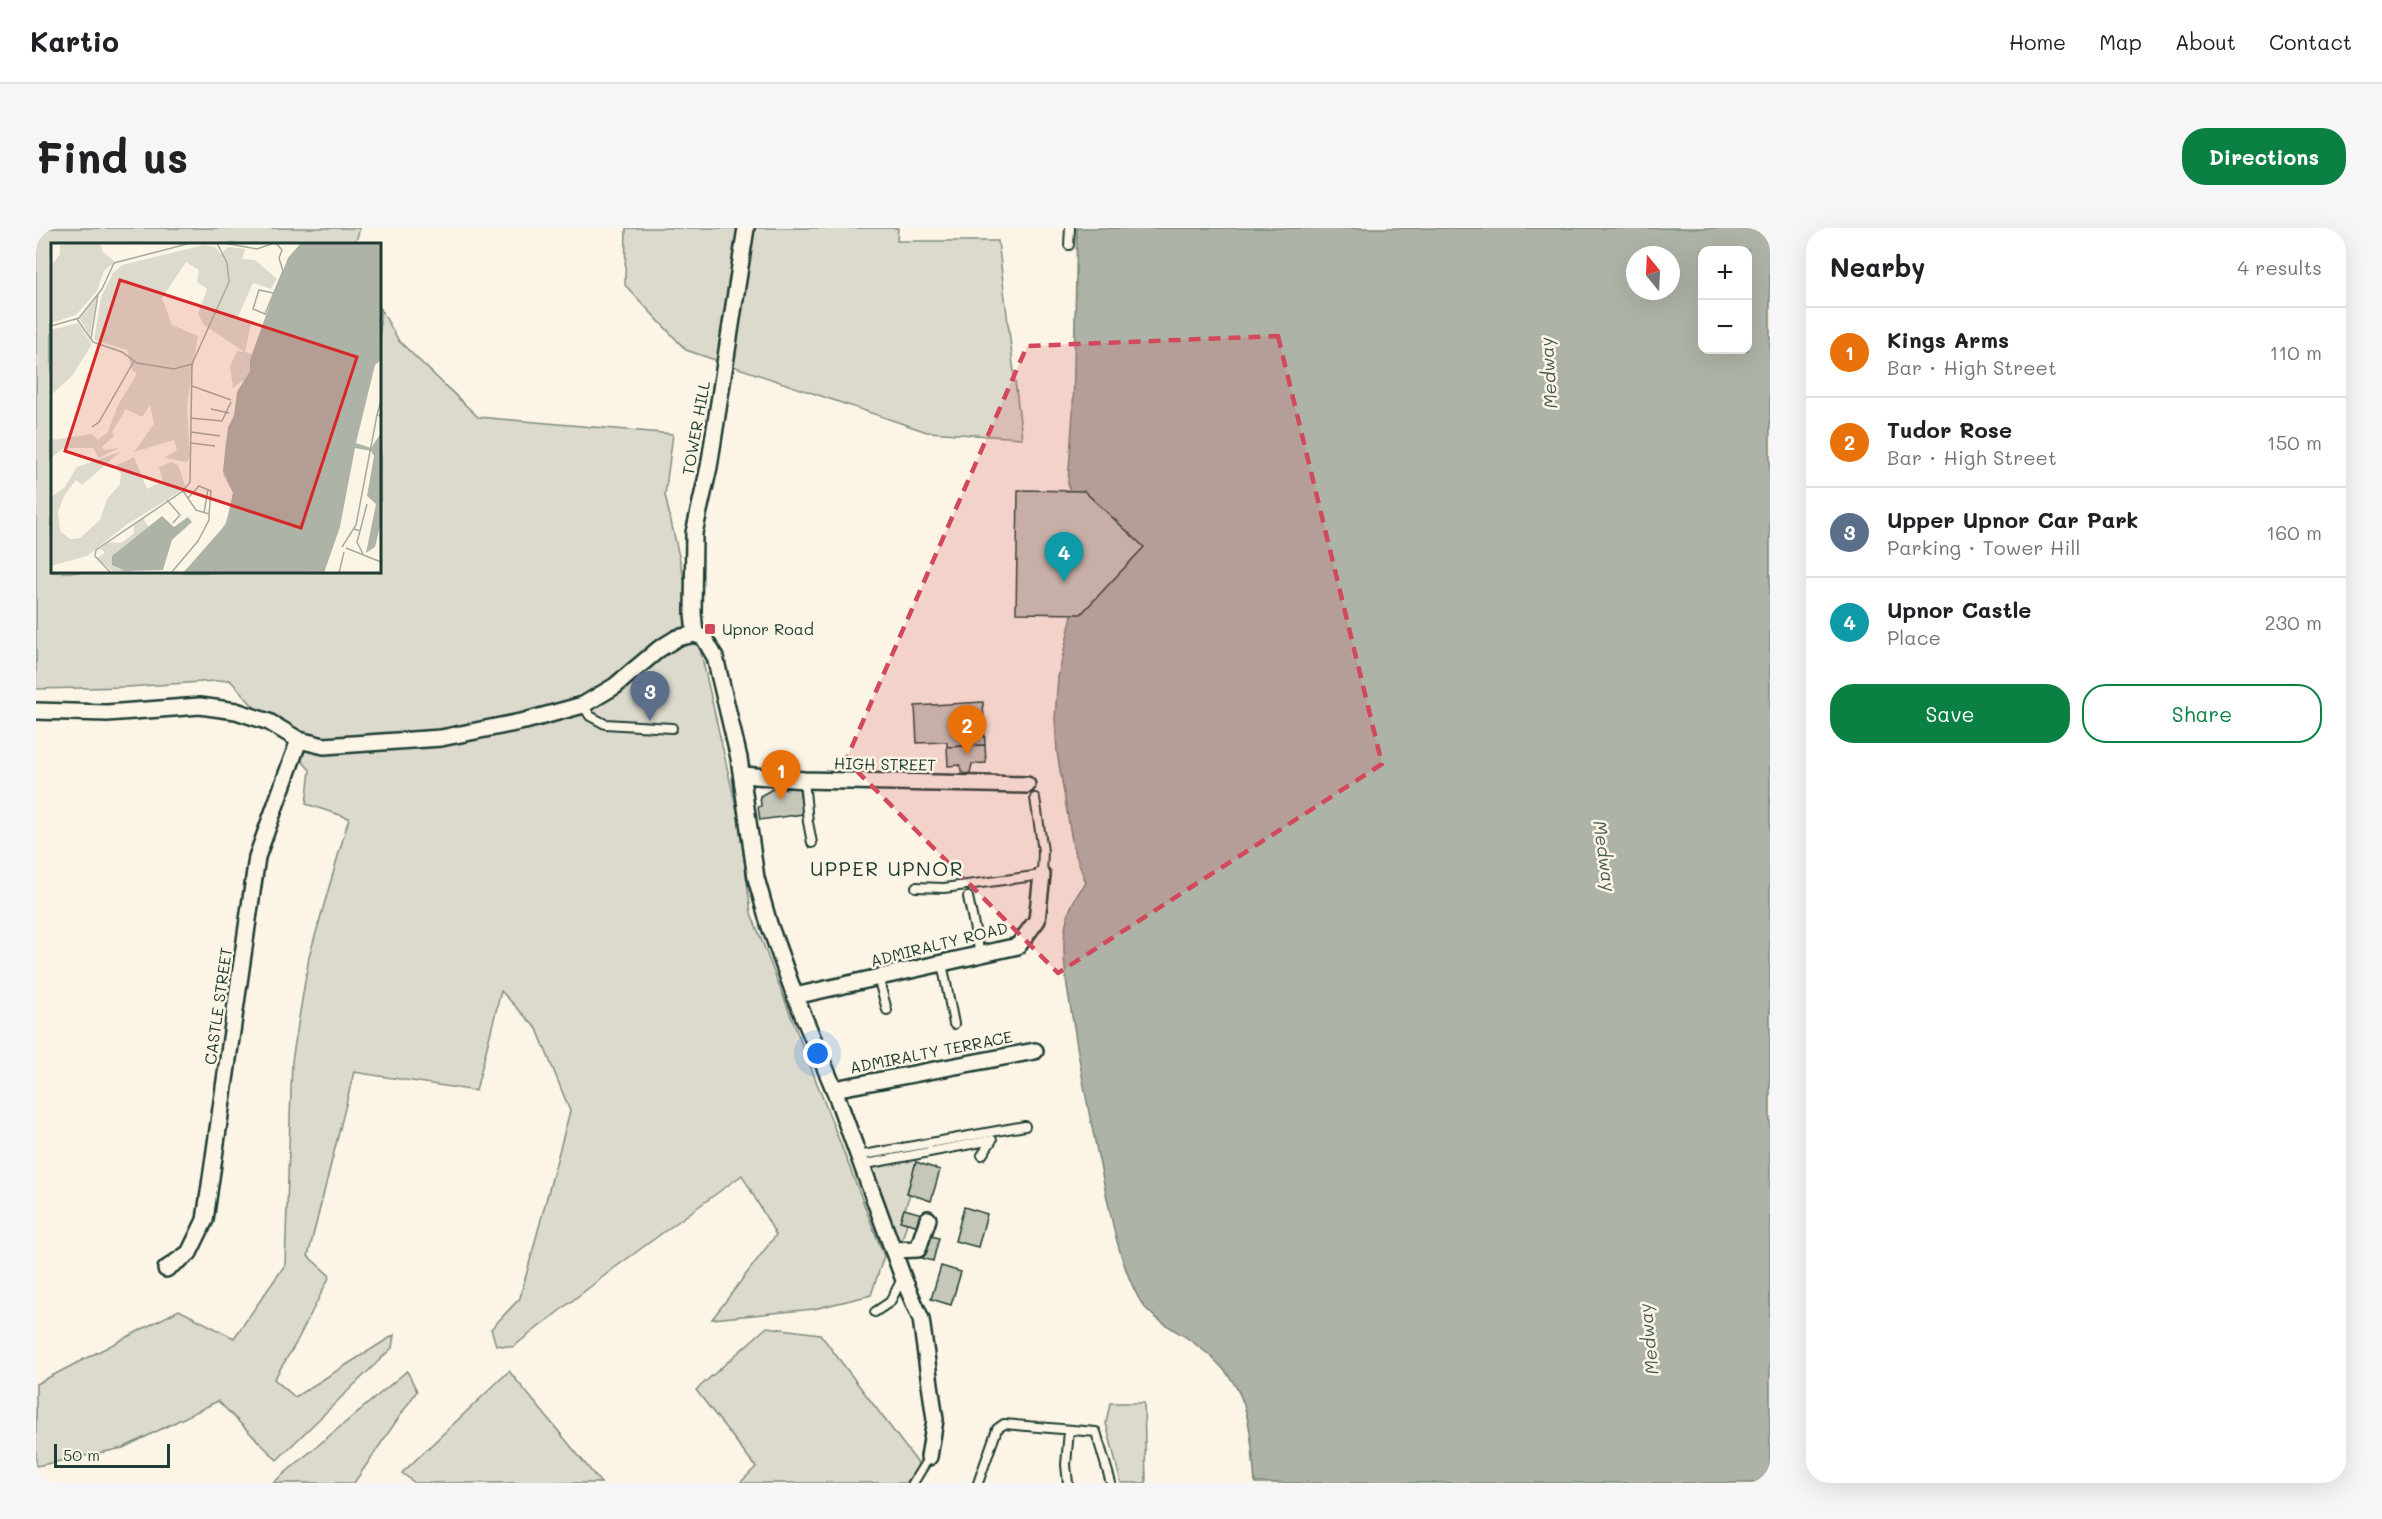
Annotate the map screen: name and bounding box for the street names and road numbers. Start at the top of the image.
street label: TOWER HILL [677,379,714,477]
street label: HIGH STREET [834,752,936,775]
street label: ADMIRALTY ROAD [868,916,1010,971]
street label: CASTLE STREET [199,946,236,1066]
street label: ADMIRALTY TERRACE [848,1025,1014,1078]

